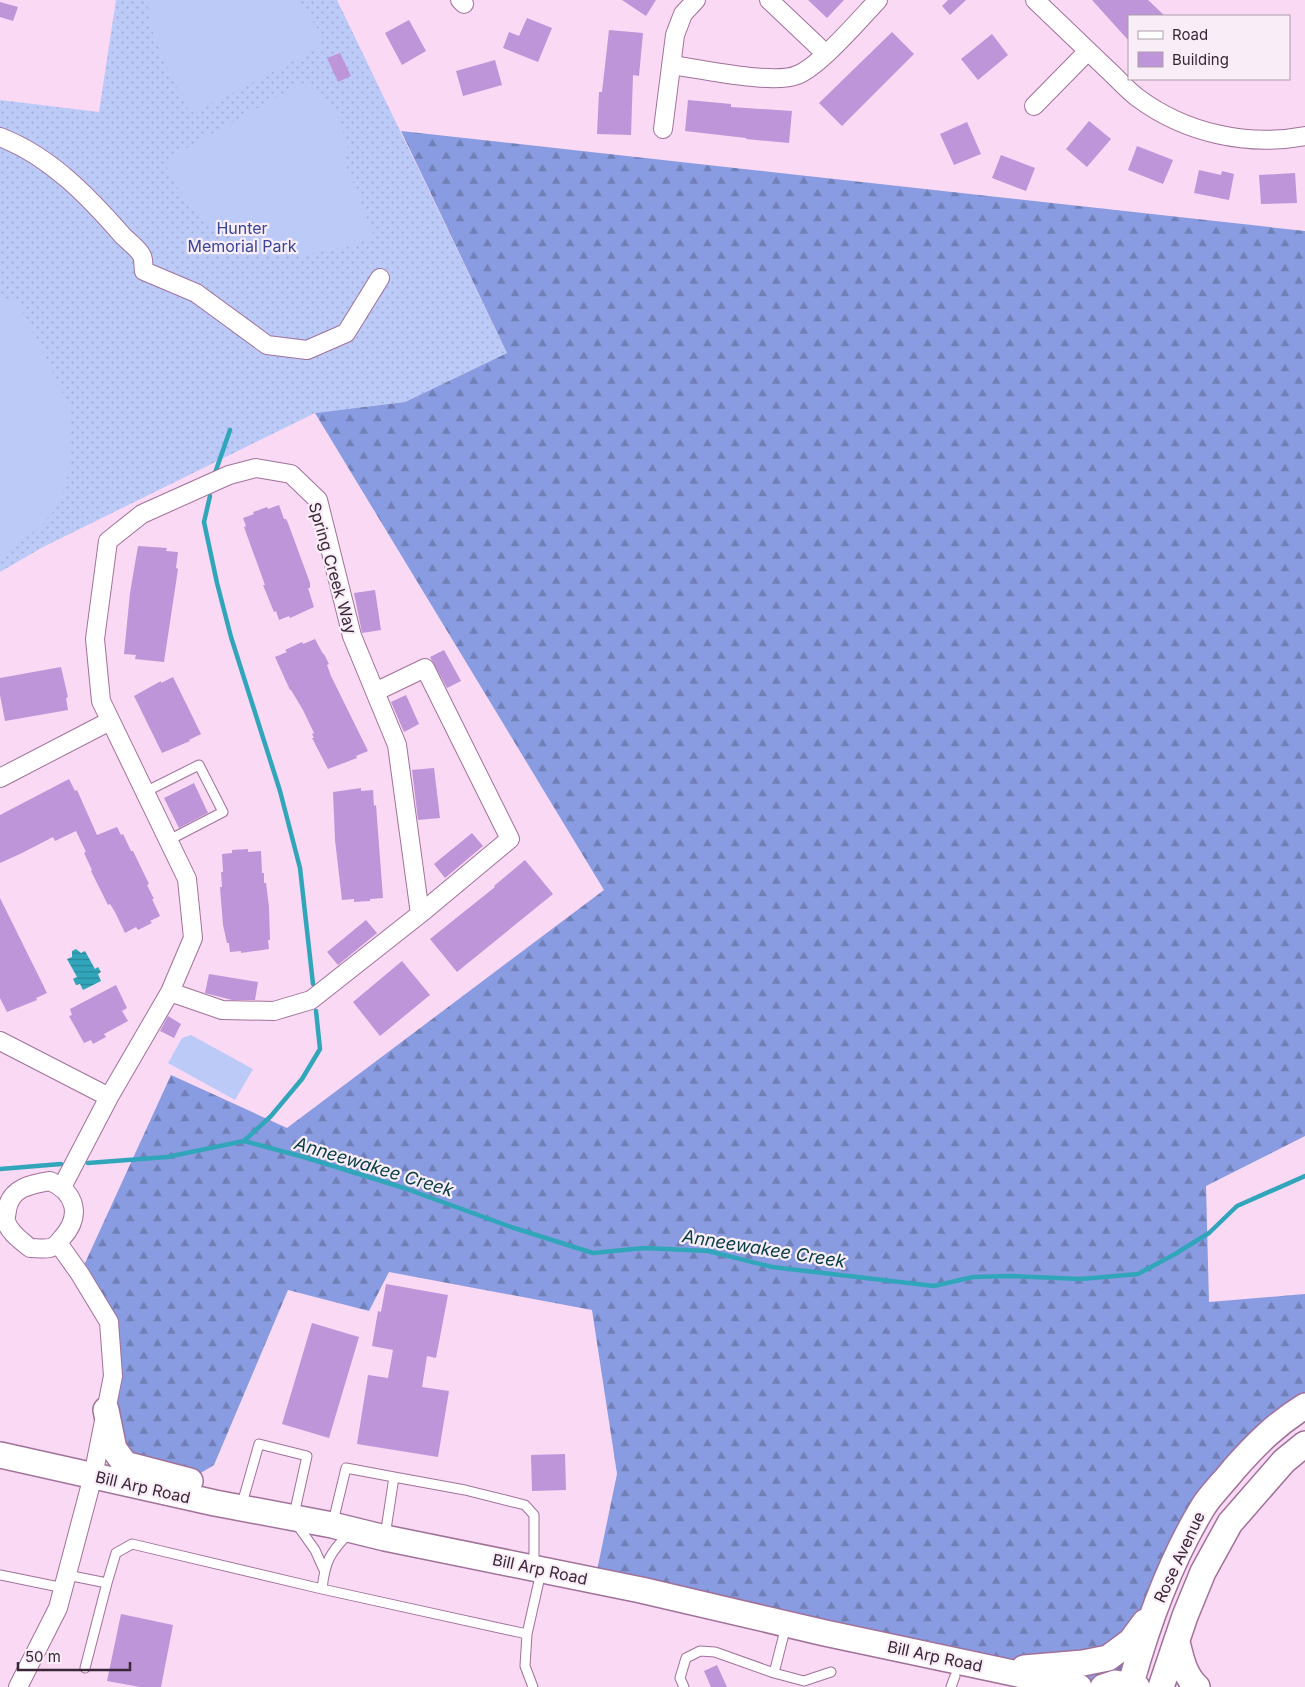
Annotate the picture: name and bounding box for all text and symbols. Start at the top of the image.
legend [1128,15,1290,80]
text: Road [1172,25,1208,44]
text: Building [1172,50,1229,69]
park label: Hunter Memorial Park [187,218,297,256]
street label: Spring Creek Way [305,500,361,636]
water label: Anneewakee Creek [291,1132,457,1201]
water label: Anneewakee Creek [680,1225,848,1272]
street label: Bill Arp Road [94,1466,192,1508]
street label: Rose Avenue [1149,1508,1209,1606]
street label: Bill Arp Road [491,1549,589,1589]
street label: Bill Arp Road [886,1636,984,1676]
scale bar [18,1640,130,1672]
text: 50 m [25,1647,61,1666]

